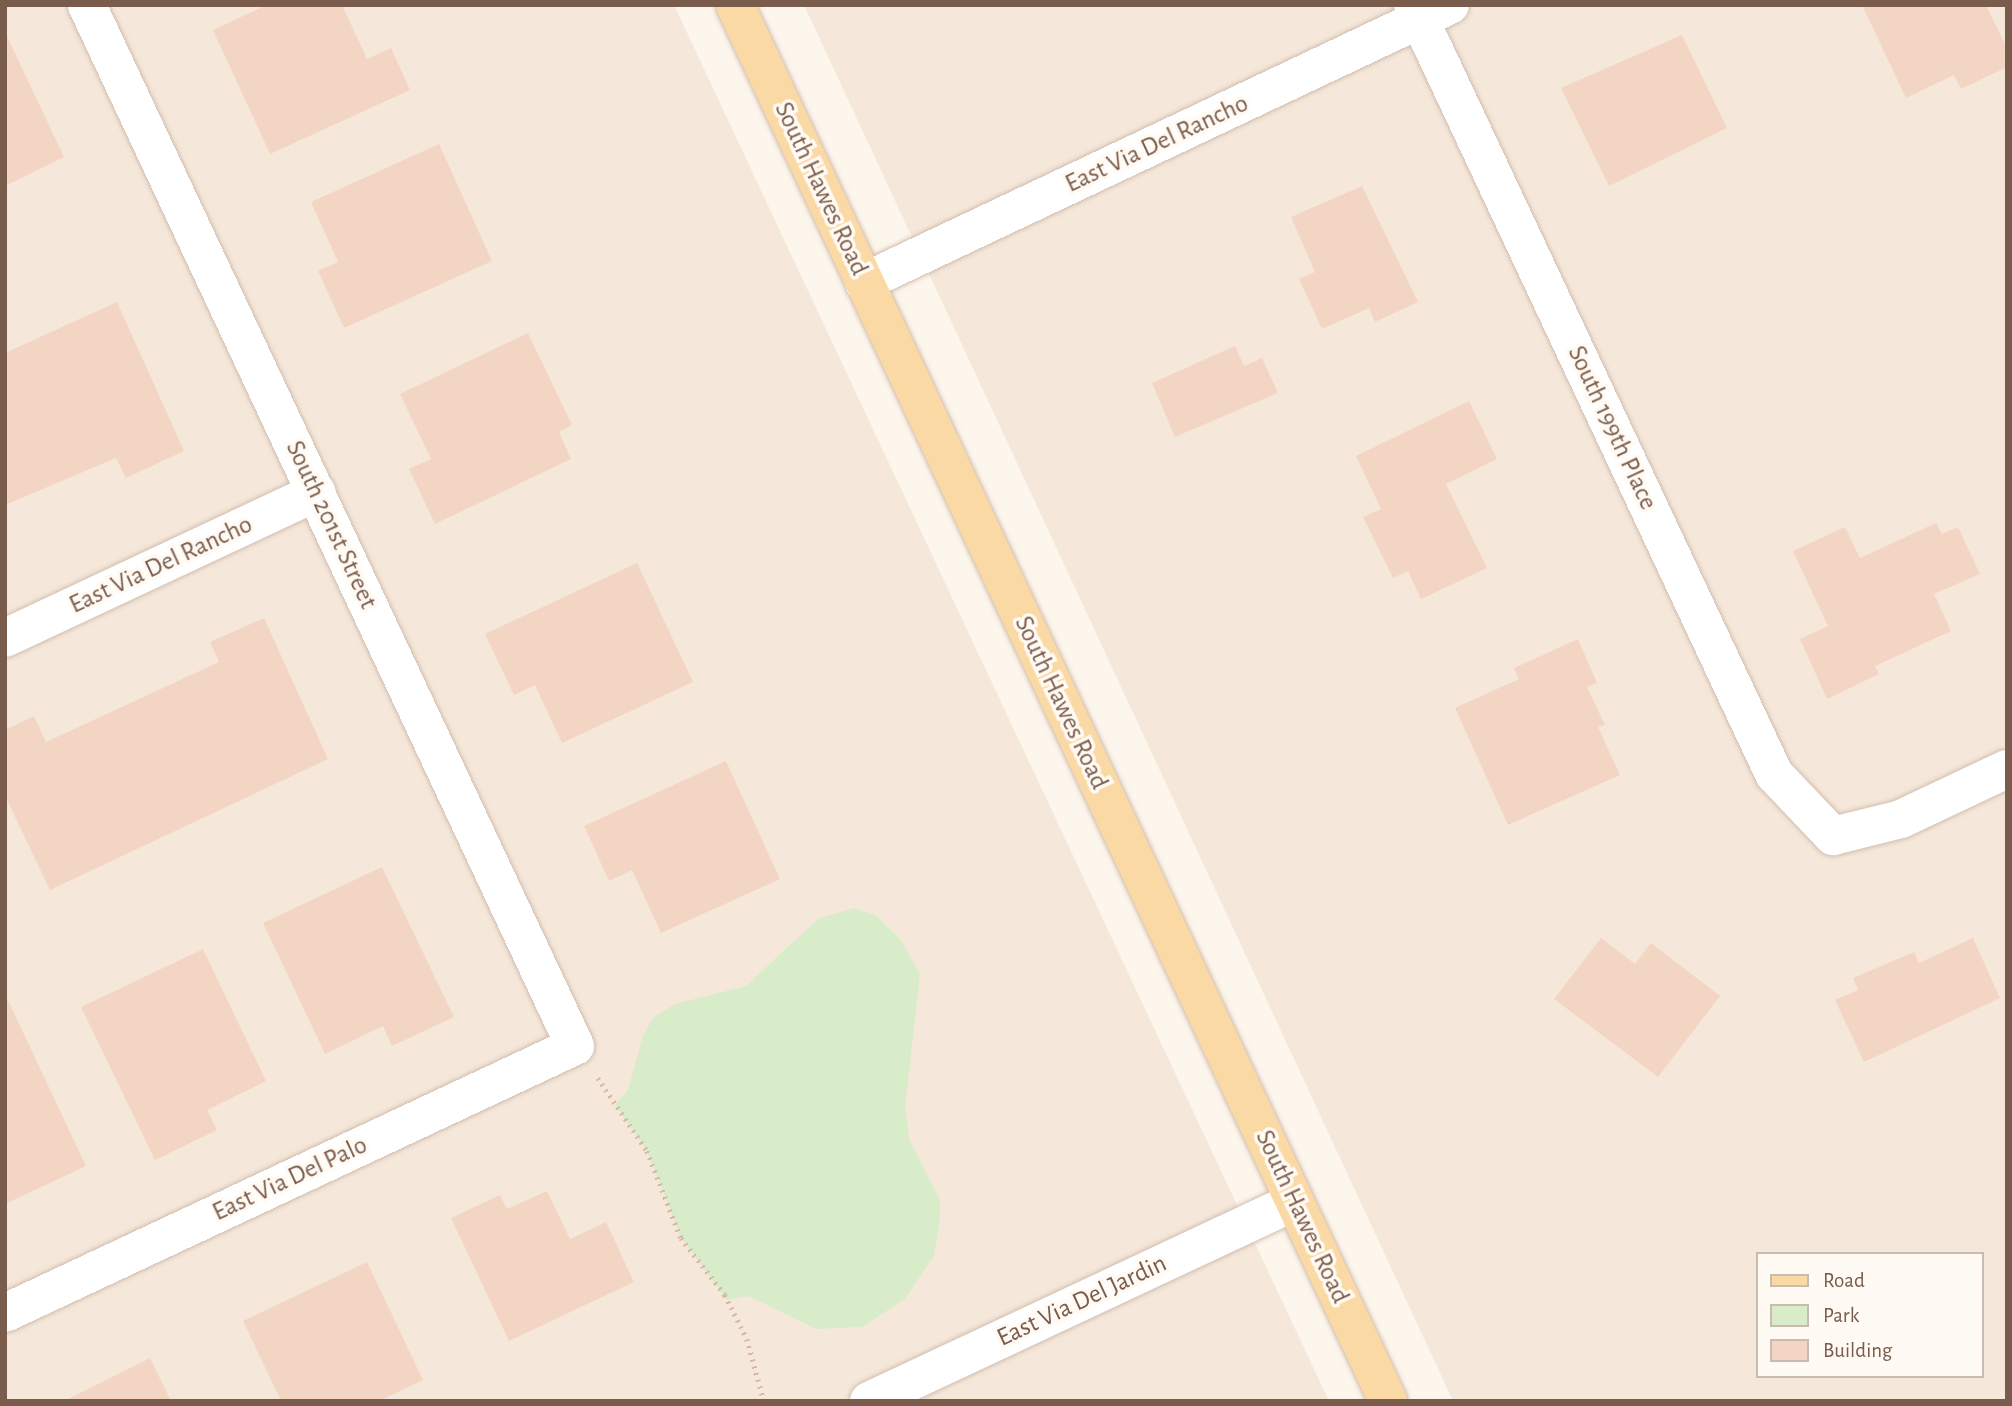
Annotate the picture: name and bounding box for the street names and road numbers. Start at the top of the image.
street label: East Via Del Rancho [1061,88,1253,200]
street label: South Hawes Road [767,97,875,281]
street label: South 199th Place [1560,341,1664,515]
street label: South 201st Street [278,436,384,614]
street label: East Via Del Rancho [65,509,257,621]
street label: South Hawes Road [1007,611,1115,795]
street label: South Hawes Road [1248,1125,1356,1309]
street label: East Via Del Palo [208,1130,372,1228]
street label: East Via Del Jardin [992,1248,1172,1354]

